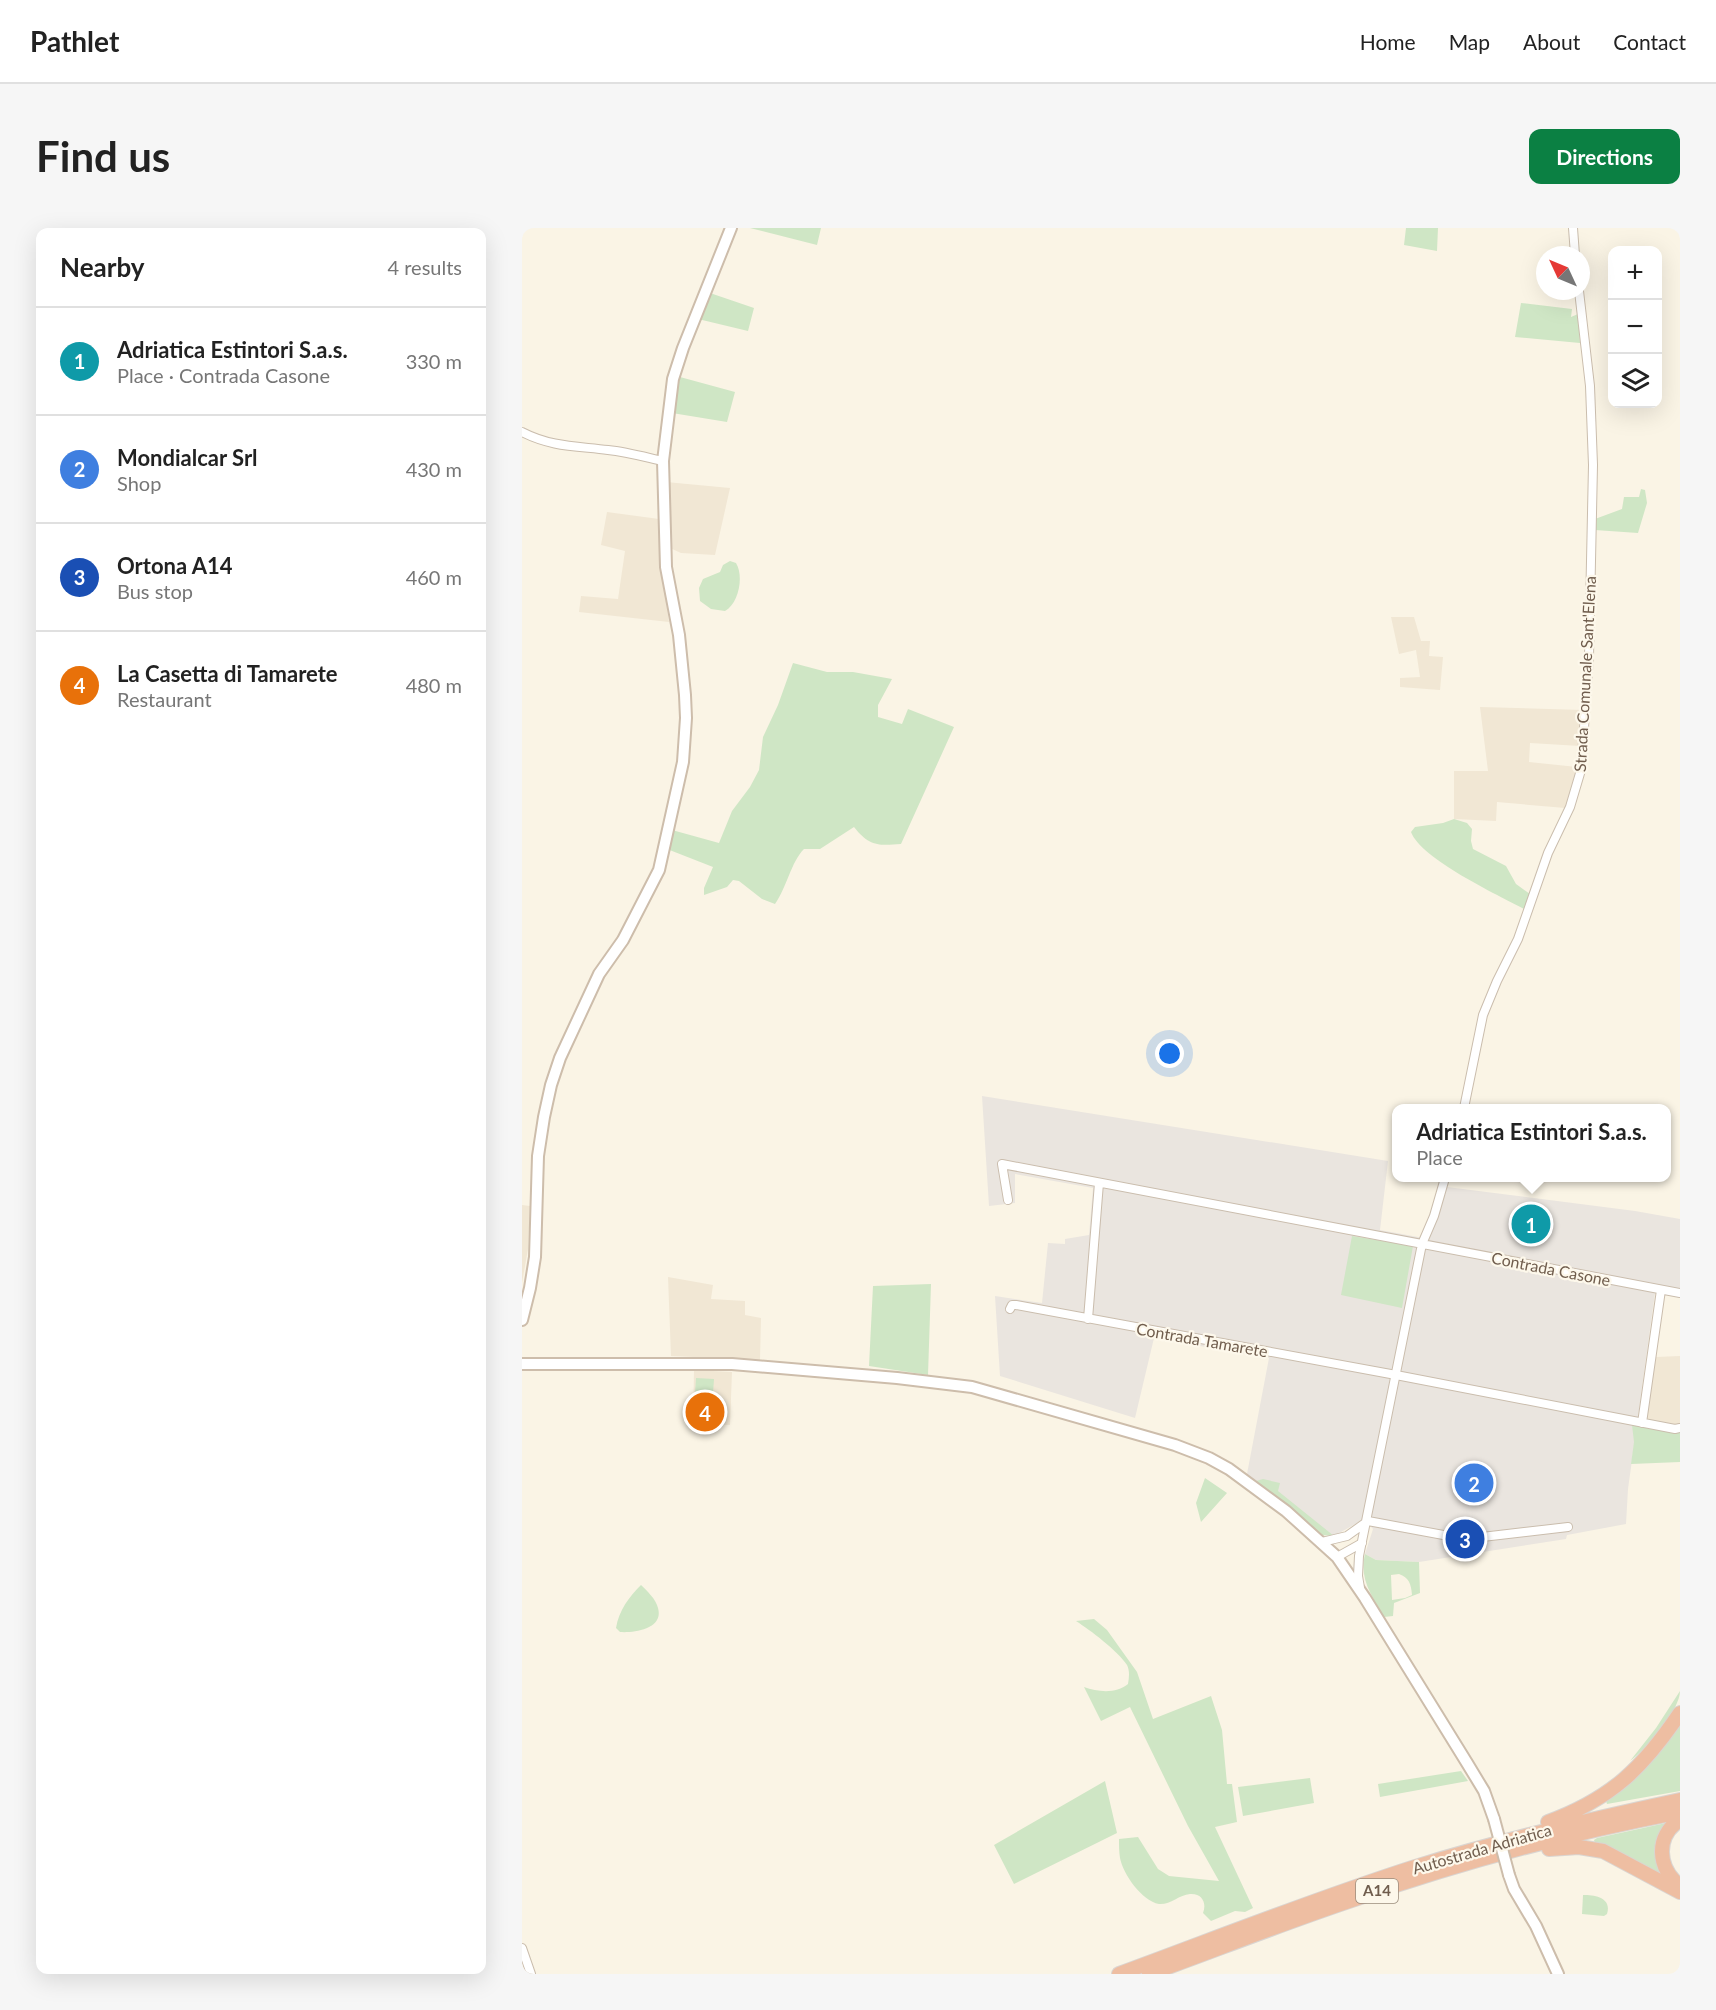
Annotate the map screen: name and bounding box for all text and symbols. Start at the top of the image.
text: Pathlet [30,24,119,58]
text: Home [1360,29,1416,54]
text: Map [1449,29,1490,54]
text: About [1523,29,1580,54]
text: Contact [1613,29,1686,54]
button: Directions [1529,129,1680,184]
text: Find us [36,131,170,181]
north arrow [1536,246,1590,300]
map controls [1608,246,1662,408]
button: + [1608,246,1662,300]
text: Nearby [60,251,145,283]
text: 4 results [387,255,462,279]
button: − [1608,300,1662,354]
text: Adriatica Estintori S.a.s. [117,336,348,363]
text: 1 [74,349,85,373]
text: 330 m [406,349,462,373]
button: layers [1608,354,1662,408]
text: Place · Contrada Casone [117,363,330,387]
text: Mondialcar Srl [117,444,258,471]
text: 2 [74,457,85,481]
text: 430 m [406,457,462,481]
text: Shop [117,471,161,495]
text: Ortona A14 [117,552,233,579]
text: 3 [74,565,85,589]
text: 460 m [406,565,462,589]
street label: Strada Comunale Sant'Elena [1570,576,1599,772]
text: Bus stop [117,579,193,603]
text: La Casetta di Tamarete [117,660,338,687]
text: 4 [74,673,85,697]
text: 480 m [406,673,462,697]
text: Restaurant [117,687,212,711]
your location [1155,1039,1184,1068]
popup [1392,1104,1671,1182]
text: Adriatica Estintori S.a.s. [1416,1118,1647,1145]
text: Place [1416,1145,1463,1169]
pin: 1 [1512,1202,1550,1246]
street label: Contrada Casone [1490,1248,1612,1289]
street label: Contrada Tamarete [1135,1319,1269,1360]
pin: 4 [686,1390,724,1434]
pin: 2 [1454,1460,1494,1506]
pin: 3 [1446,1516,1484,1562]
street label: Autostrada Adriatica [1410,1820,1554,1877]
road number: A14 [1356,1879,1398,1903]

